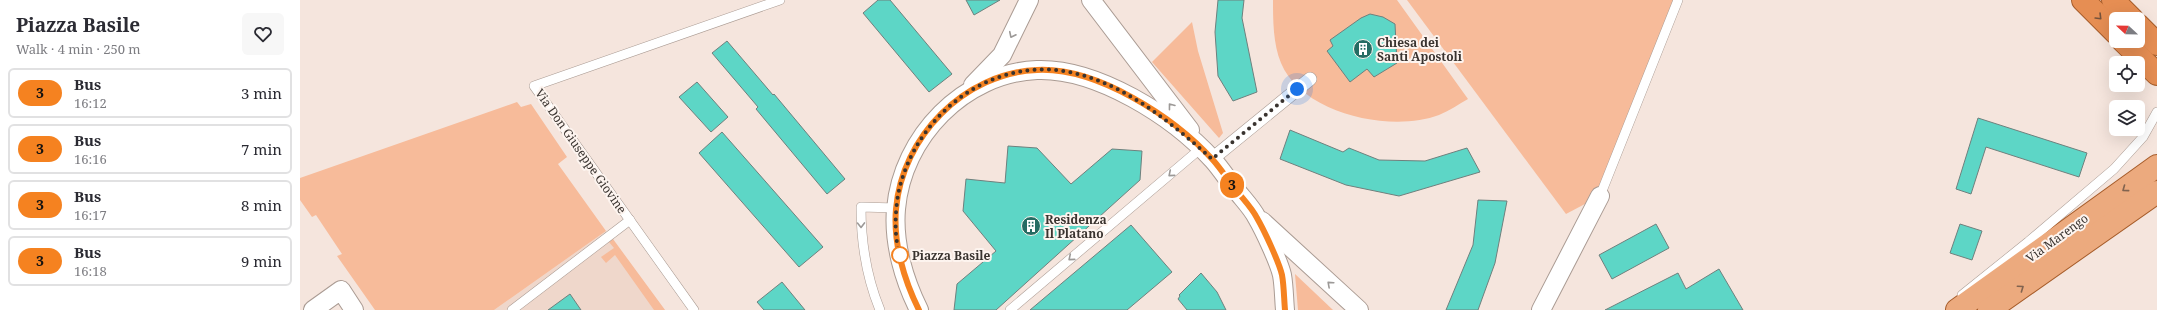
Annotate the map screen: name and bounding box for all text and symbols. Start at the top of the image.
text: Piazza Basile [16,12,140,38]
one-way arrow [2095,12,2102,20]
north arrow [2109,12,2145,48]
map controls [2109,12,2145,136]
button: heart [242,13,284,55]
one-way arrow [1009,31,1017,38]
place label: Chiesa dei Santi Apostoli [1377,34,1463,65]
building icon: Chiesa dei Santi Apostoli [1352,38,1374,60]
text: Walk · 4 min · 250 m [16,40,141,58]
button: locate [2109,56,2145,92]
text: Bus [74,74,101,94]
your location [1287,79,1307,99]
text: 3 [36,83,44,102]
text: 3 min [241,83,282,103]
street label: Via Don Giuseppe Giovine [531,85,631,217]
text: 16:12 [74,94,107,112]
button: layers [2109,100,2145,136]
one-way arrow [1169,104,1176,111]
text: Bus [74,130,101,150]
text: 3 [36,139,44,158]
text: 7 min [241,139,282,159]
text: 16:16 [74,150,107,168]
one-way arrow [1168,169,1175,176]
line badge: 3 [1219,172,1245,198]
text: 3 [1228,175,1236,194]
one-way arrow [2123,184,2130,191]
text: Bus [74,186,101,206]
text: 3 [36,195,44,214]
text: 8 min [241,195,282,215]
text: 16:17 [74,206,107,224]
street label: Via Marengo [2022,210,2092,266]
place label: Residenza Il Platano [1045,211,1107,242]
building icon: Residenza Il Platano [1020,215,1042,237]
one-way arrow [857,222,865,228]
text: Bus [74,242,101,262]
marker: Piazza Basile [891,246,909,264]
place label: Piazza Basile [912,247,991,264]
text: 3 [36,251,44,270]
text: 9 min [241,251,282,271]
one-way arrow [1069,253,1076,260]
text: 16:18 [74,262,107,280]
one-way arrow [1327,281,1335,288]
one-way arrow [2017,285,2024,293]

